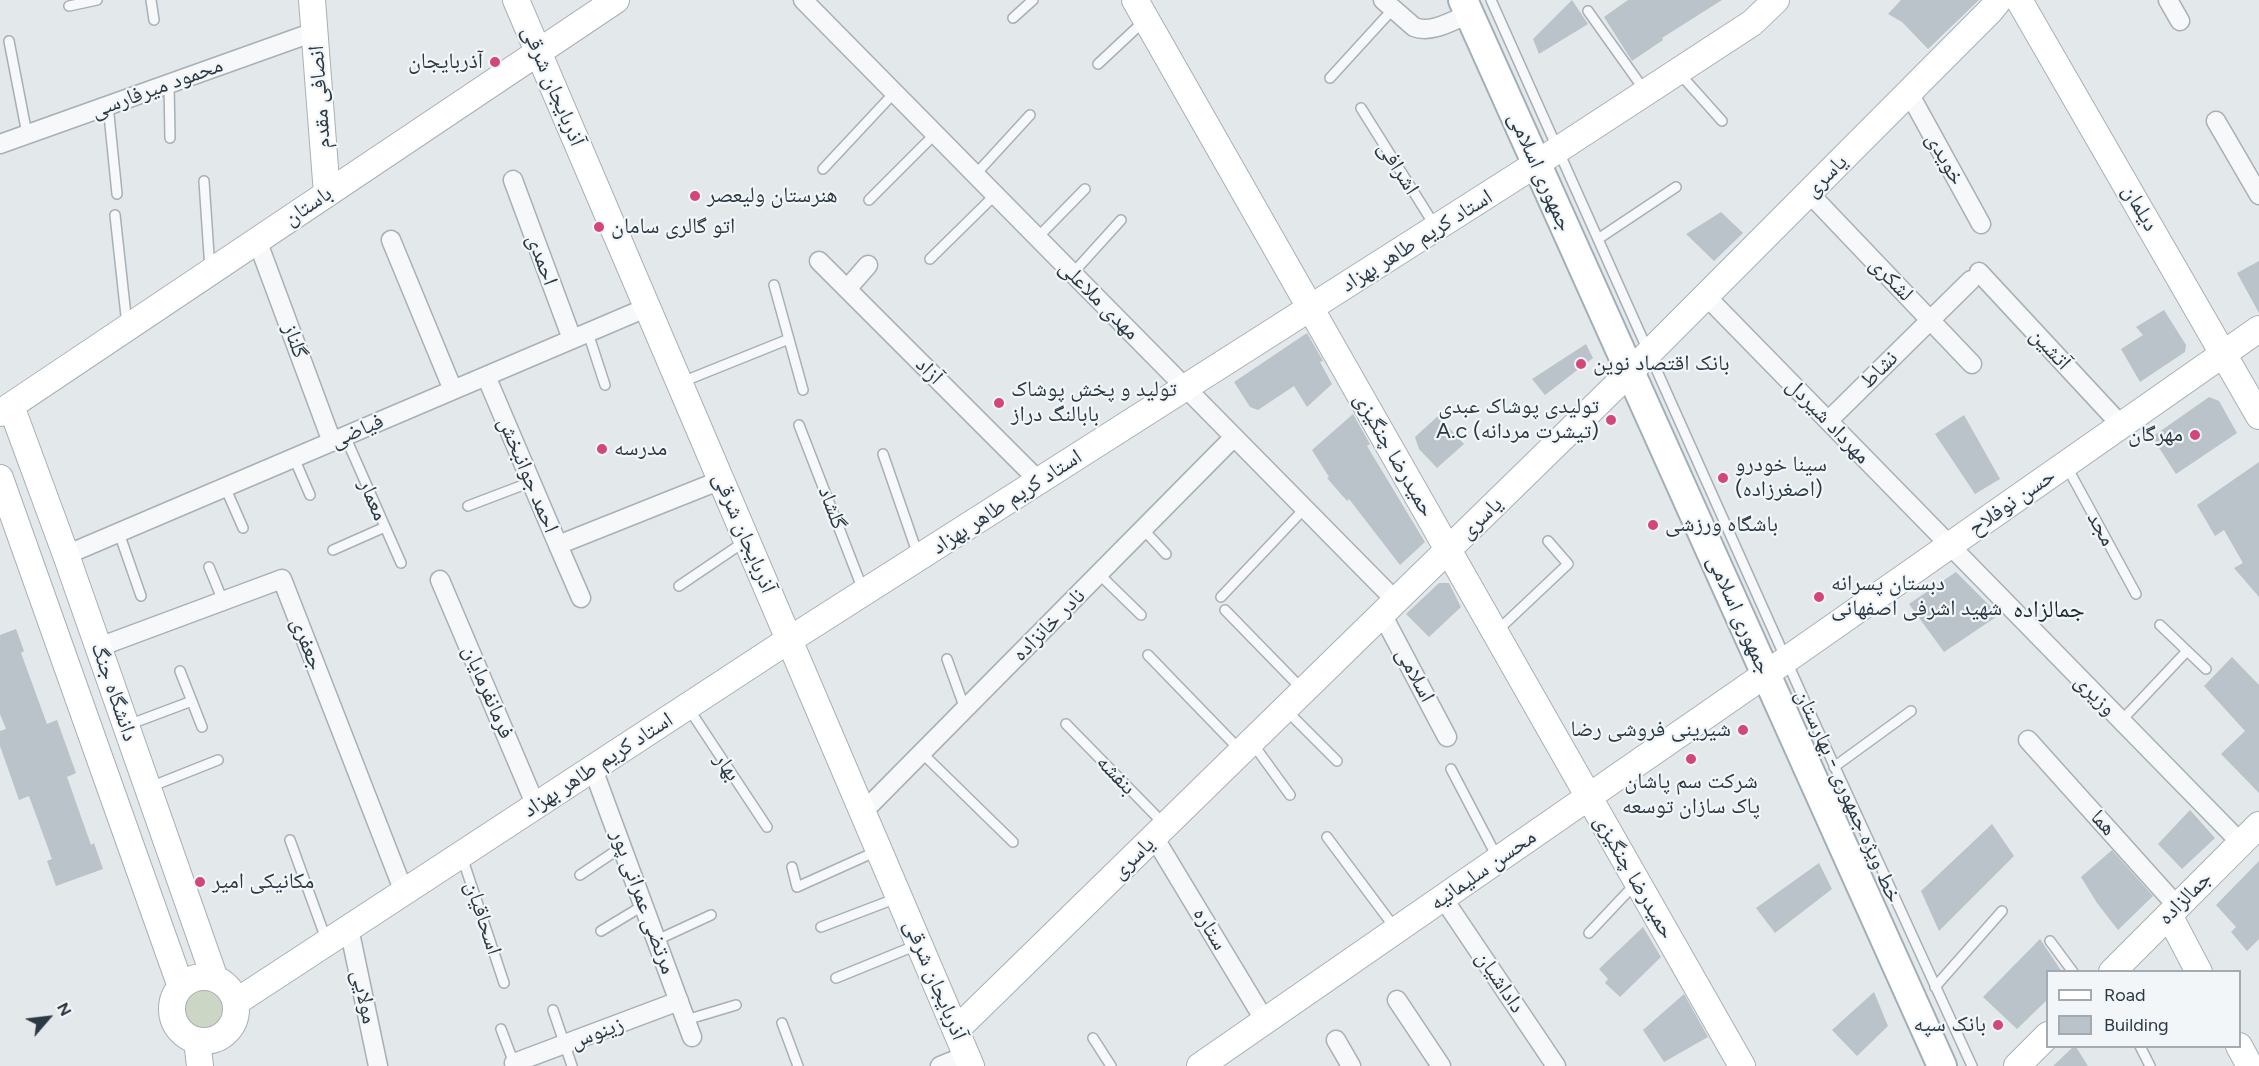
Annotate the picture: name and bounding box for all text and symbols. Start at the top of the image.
street label: آذربایجان شرقی [516,22,590,150]
street label: انصافی مقدم [303,44,337,150]
place label: آذربایجان [408,49,483,75]
street label: محمود میرفارسی [87,52,227,124]
marker: آذربایجان [488,55,502,69]
street label: جمهوری اسلامی [1502,108,1578,236]
street label: خویدی [1920,128,1970,190]
street label: اشرافی [1371,136,1425,200]
street label: یاسری [1799,149,1853,203]
street label: باستان [279,180,337,232]
street label: دیلمان [2116,180,2164,236]
place label: هنرستان ولیعصر [707,183,838,209]
street label: استاد کریم طاهر بهزاد [1336,184,1498,298]
marker: هنرستان ولیعصر [688,189,702,203]
place label: اتو گالری سامان [611,214,735,240]
marker: اتو گالری سامان [592,220,606,234]
street label: احمدی [521,231,563,289]
street label: لشکری [1864,251,1918,307]
street label: مهدی ملاعلی [1053,254,1145,346]
street label: گلناز [277,320,313,362]
street label: آتشین [2024,322,2076,376]
street label: نشاط [1854,345,1904,395]
place label: بانک اقتصاد نوین [1593,351,1730,377]
street label: آزاد [910,352,948,390]
marker: بانک اقتصاد نوین [1574,357,1588,371]
street label: مهرداد شیردل [1780,372,1876,470]
place label: تولید و پخش پوشاک بابالنگ دراز [1011,377,1177,428]
street label: حمیدرضا چنگیزی [1348,388,1440,522]
place label: تولیدی پوشاک عبدی A.c (تیشرت مردانه) [1436,394,1599,446]
marker: تولید و پخش پوشاک بابالنگ دراز [992,396,1006,410]
street label: فیاضی [326,408,388,454]
street label: احمد جوانبخش [492,413,564,537]
marker: تولیدی پوشاک عبدی A.c (تیشرت مردانه) [1604,413,1618,427]
place label: مهرگان [2128,422,2183,448]
marker: مهرگان [2188,428,2202,442]
place label: مدرسه [614,436,667,462]
marker: مدرسه [595,442,609,456]
street label: استاد کریم طاهر بهزاد [927,444,1087,560]
place label: سینا خودرو (اصغرزاده) [1735,452,1827,504]
street label: حسن نوفلاح [1964,463,2060,541]
street label: آذربایجان شرقی [707,469,781,597]
marker: سینا خودرو (اصغرزاده) [1716,471,1730,485]
street label: معمار [353,475,393,525]
street label: گلشاد [812,483,852,533]
street label: یاسری [1454,491,1508,545]
street label: مجد [2081,507,2121,551]
place label: باشگاه ورزشی [1665,512,1778,538]
marker: باشگاه ورزشی [1646,518,1660,532]
street label: جمهوری اسلامی [1701,551,1777,679]
place label: دبستان پسرانه شهید اشرفی اصفهانی [1831,571,2002,622]
street label: نادر خانزاده [1007,583,1091,667]
marker: دبستان پسرانه شهید اشرفی اصفهانی [1812,590,1826,604]
district label: جمالزاده [2013,596,2085,624]
street label: جعفری [285,614,329,674]
street label: دانشگاه جنگ [85,639,143,745]
street label: فرمانفرمایان [457,641,519,743]
street label: اسلامی [1390,643,1440,707]
street label: وزیری [2069,668,2121,722]
street label: خط ویژه جمهوری - بهارستان [1789,685,1907,907]
street label: استاد کریم طاهر بهزاد [518,707,678,823]
place label: شیرینی فروشی رضا [1570,717,1731,743]
marker: شیرینی فروشی رضا [1736,723,1750,737]
street label: بهار [708,748,746,786]
street label: بنفشه [1091,749,1141,801]
marker: شرکت سم پاشان پاک سازان توسعه [1684,752,1698,766]
place label: شرکت سم پاشان پاک سازان توسعه [1622,769,1760,820]
street label: هما [2085,805,2121,841]
street label: حمیدرضا چنگیزی [1588,810,1680,944]
street label: محسن سلیمانیه [1425,824,1541,916]
street label: مرتضی عمرانی پور [605,826,681,978]
street label: یاسری [1106,831,1160,885]
street label: جمالزاده [2153,866,2217,930]
place label: مکانیکی امیر [212,869,314,895]
marker: مکانیکی امیر [193,875,207,889]
street label: اسحاقیان [459,878,507,958]
street label: ستاره [1187,903,1233,955]
street label: آذربایجان شرقی [898,916,972,1044]
street label: داداشیان [1470,946,1530,1018]
street label: مولایی [345,968,383,1026]
legend [2046,970,2241,1048]
text: Road [2104,984,2145,1006]
north arrow [18,988,78,1048]
text: N [53,999,76,1019]
street label: زینوس [567,1011,627,1055]
place label: بانک سپه [1913,1012,1986,1038]
text: Building [2104,1014,2169,1036]
marker: بانک سپه [1991,1018,2005,1032]

